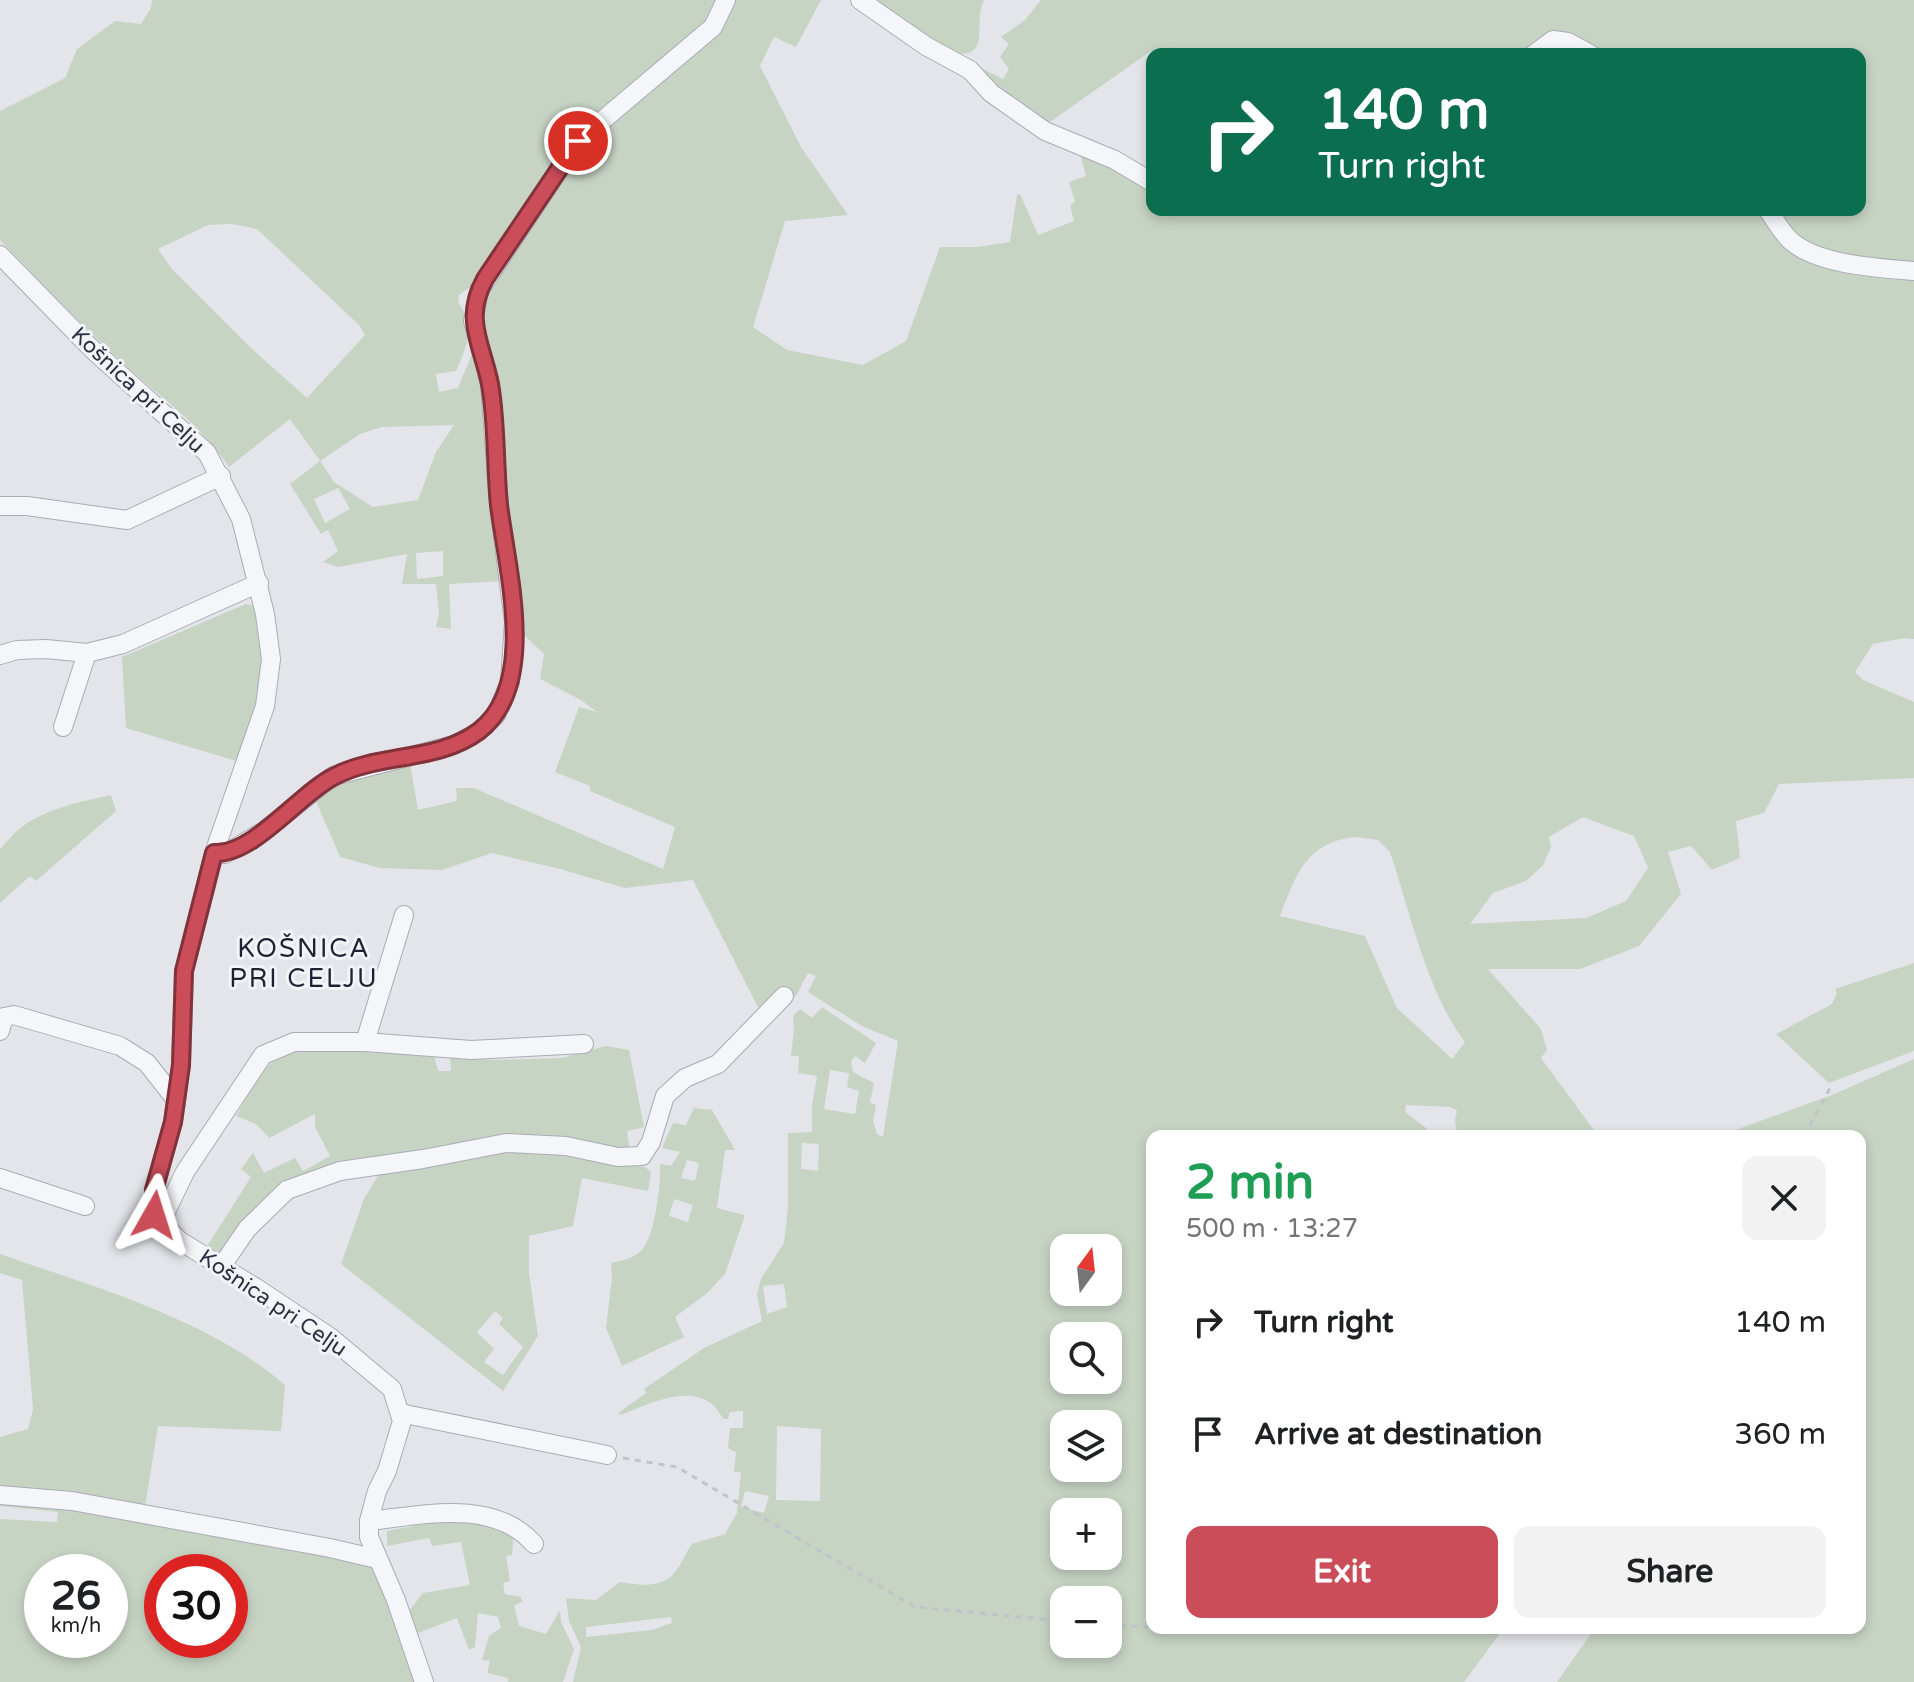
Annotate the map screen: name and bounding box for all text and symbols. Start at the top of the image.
text: 140 m [1318,77,1489,144]
icon: right [1186,80,1290,184]
pin [544,107,612,175]
icon: arrive [556,119,600,163]
text: Turn right [1318,145,1485,188]
street label: Košnica pri Celju [66,322,210,458]
district label: KOŠNICA PRI CELJU [229,933,379,994]
text: 2 min [1186,1154,1314,1212]
button: close [1742,1156,1826,1240]
position arrow [112,1173,196,1257]
text: 500 m · 13:27 [1186,1213,1358,1244]
north arrow [1050,1234,1122,1306]
map controls [1050,1234,1122,1658]
street label: Košnica pri Celju [194,1244,352,1362]
icon: right [1186,1300,1230,1344]
text: Turn right [1254,1304,1394,1341]
text: 140 m [1734,1304,1826,1341]
button: search [1050,1322,1122,1394]
button: layers [1050,1410,1122,1482]
icon: arrive [1186,1412,1230,1456]
text: Arrive at destination [1254,1416,1542,1453]
text: 360 m [1734,1416,1826,1453]
button: + [1050,1498,1122,1570]
button: Exit [1186,1526,1498,1618]
button: Share [1514,1526,1826,1618]
speed limit sign: 30 [144,1554,248,1658]
text: 26 [51,1572,101,1620]
button: − [1050,1586,1122,1658]
text: km/h [51,1614,101,1638]

